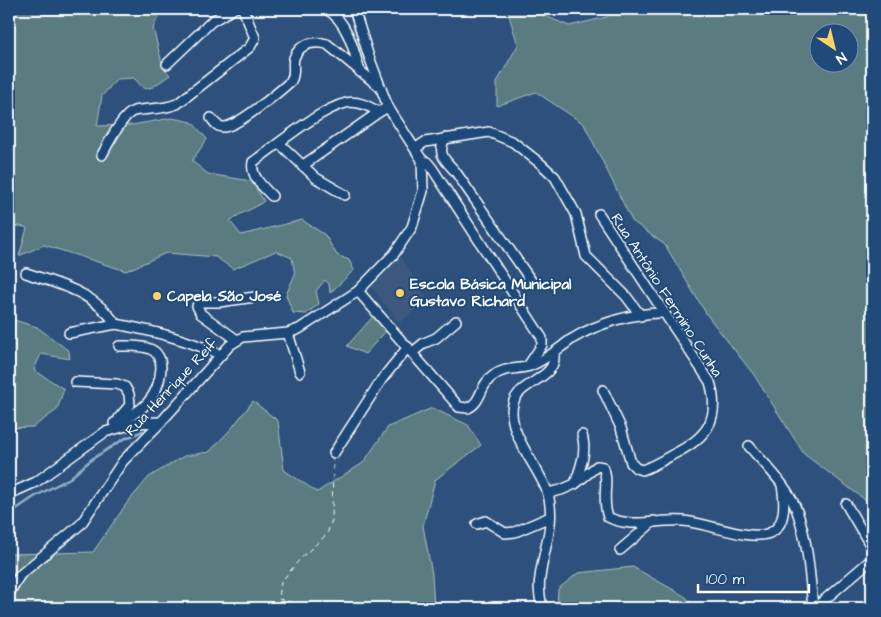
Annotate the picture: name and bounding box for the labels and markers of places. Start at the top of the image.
place label: Escola Básica Municipal Gustavo Richard [410,274,572,312]
place label: Capela São José [167,286,281,307]
marker: Escola Básica Municipal Gustavo Richard [394,287,406,299]
marker: Capela São José [151,290,163,302]

